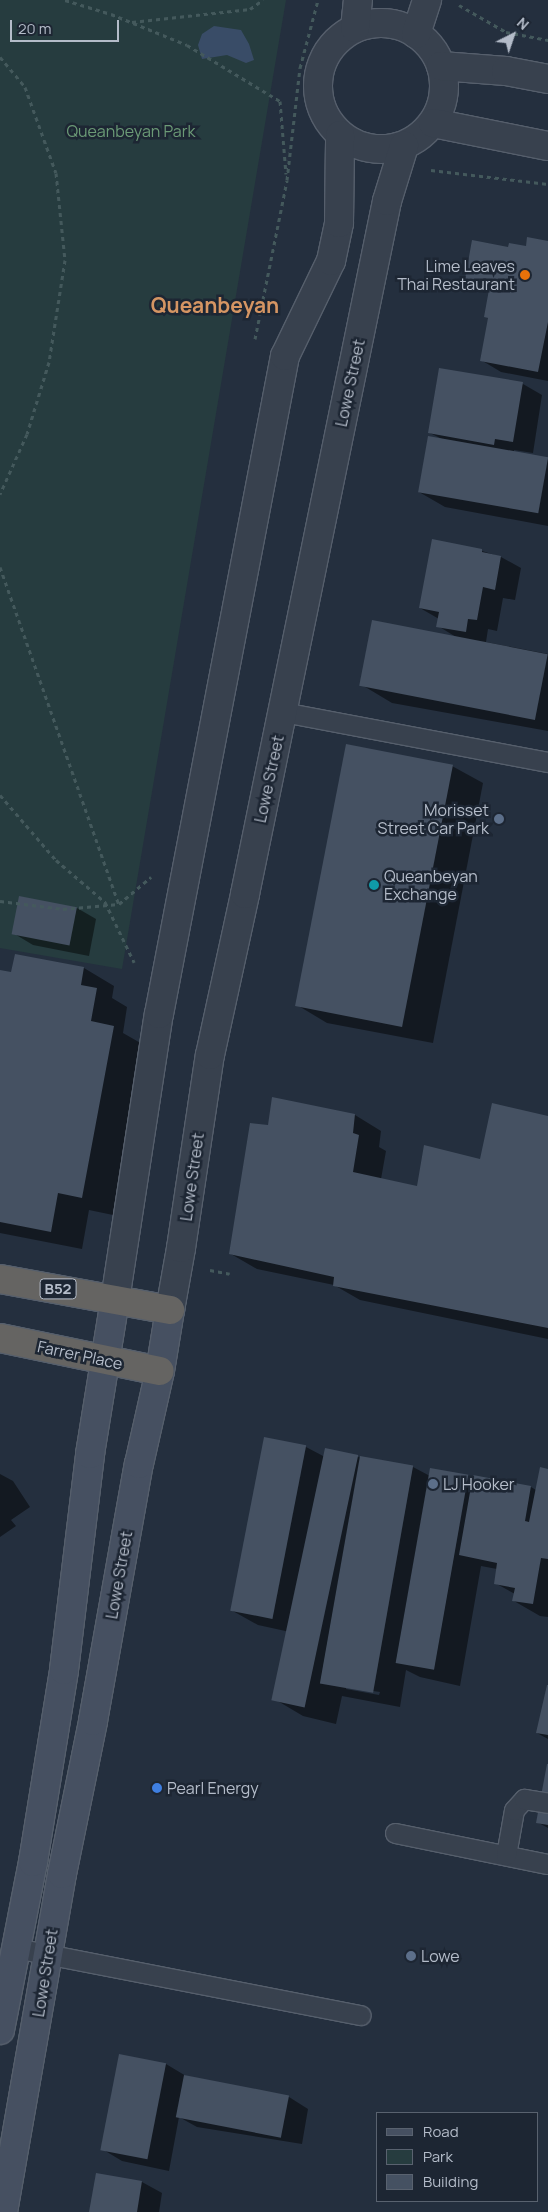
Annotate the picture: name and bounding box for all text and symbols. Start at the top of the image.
scale bar [12,10,121,42]
north arrow [488,10,538,60]
text: N [513,13,533,34]
text: 20 m [18,18,51,39]
park label: Queanbeyan Park [67,121,195,141]
place label: Lime Leaves Thai Restaurant [397,256,515,294]
marker: Lime Leaves Thai Restaurant [519,269,531,281]
district label: Queanbeyan [151,292,279,318]
street label: Lowe Street [331,338,369,428]
street label: Lowe Street [250,734,288,824]
place label: Morisset Street Car Park [378,800,489,838]
marker: Morisset Street Car Park [493,813,505,825]
place label: Queanbeyan Exchange [384,866,478,904]
marker: Queanbeyan Exchange [368,879,380,891]
street label: Lowe Street [176,1132,208,1222]
road number: B52 [39,1276,77,1302]
street label: Farrer Place [36,1337,124,1373]
place label: LJ Hooker [443,1474,515,1494]
marker: LJ Hooker [427,1478,439,1490]
street label: Lowe Street [102,1530,136,1620]
place label: Pearl Energy [167,1778,259,1798]
marker: Pearl Energy [151,1782,163,1794]
street label: Lowe Street [29,1928,61,2018]
place label: Lowe [421,1946,460,1966]
marker: Lowe [405,1950,417,1962]
legend [376,2112,538,2202]
text: Road [423,2121,459,2142]
text: Park [423,2146,453,2167]
text: Building [423,2171,478,2192]

